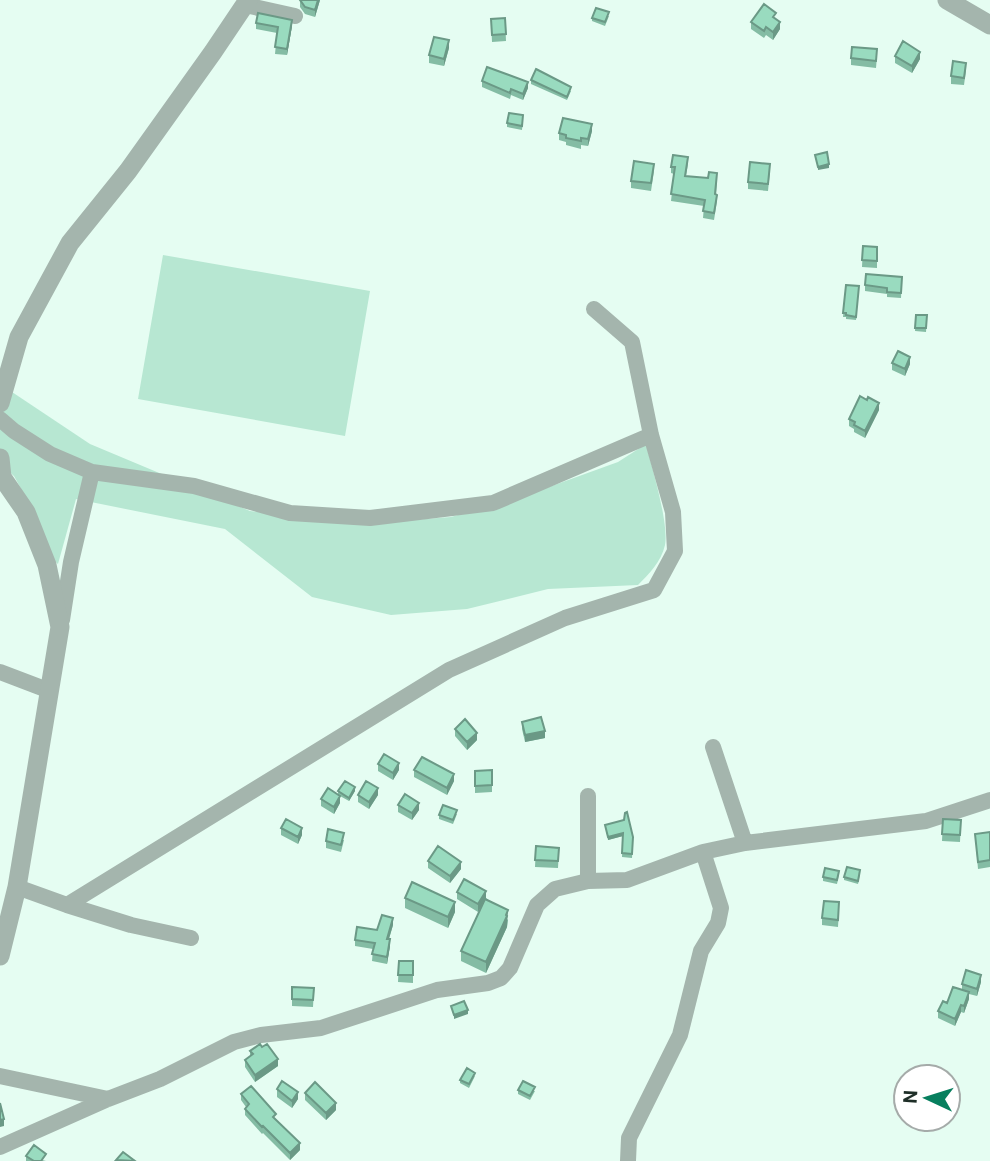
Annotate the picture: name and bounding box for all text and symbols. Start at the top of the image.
north arrow [892,1063,962,1133]
text: N [899,1089,922,1104]

